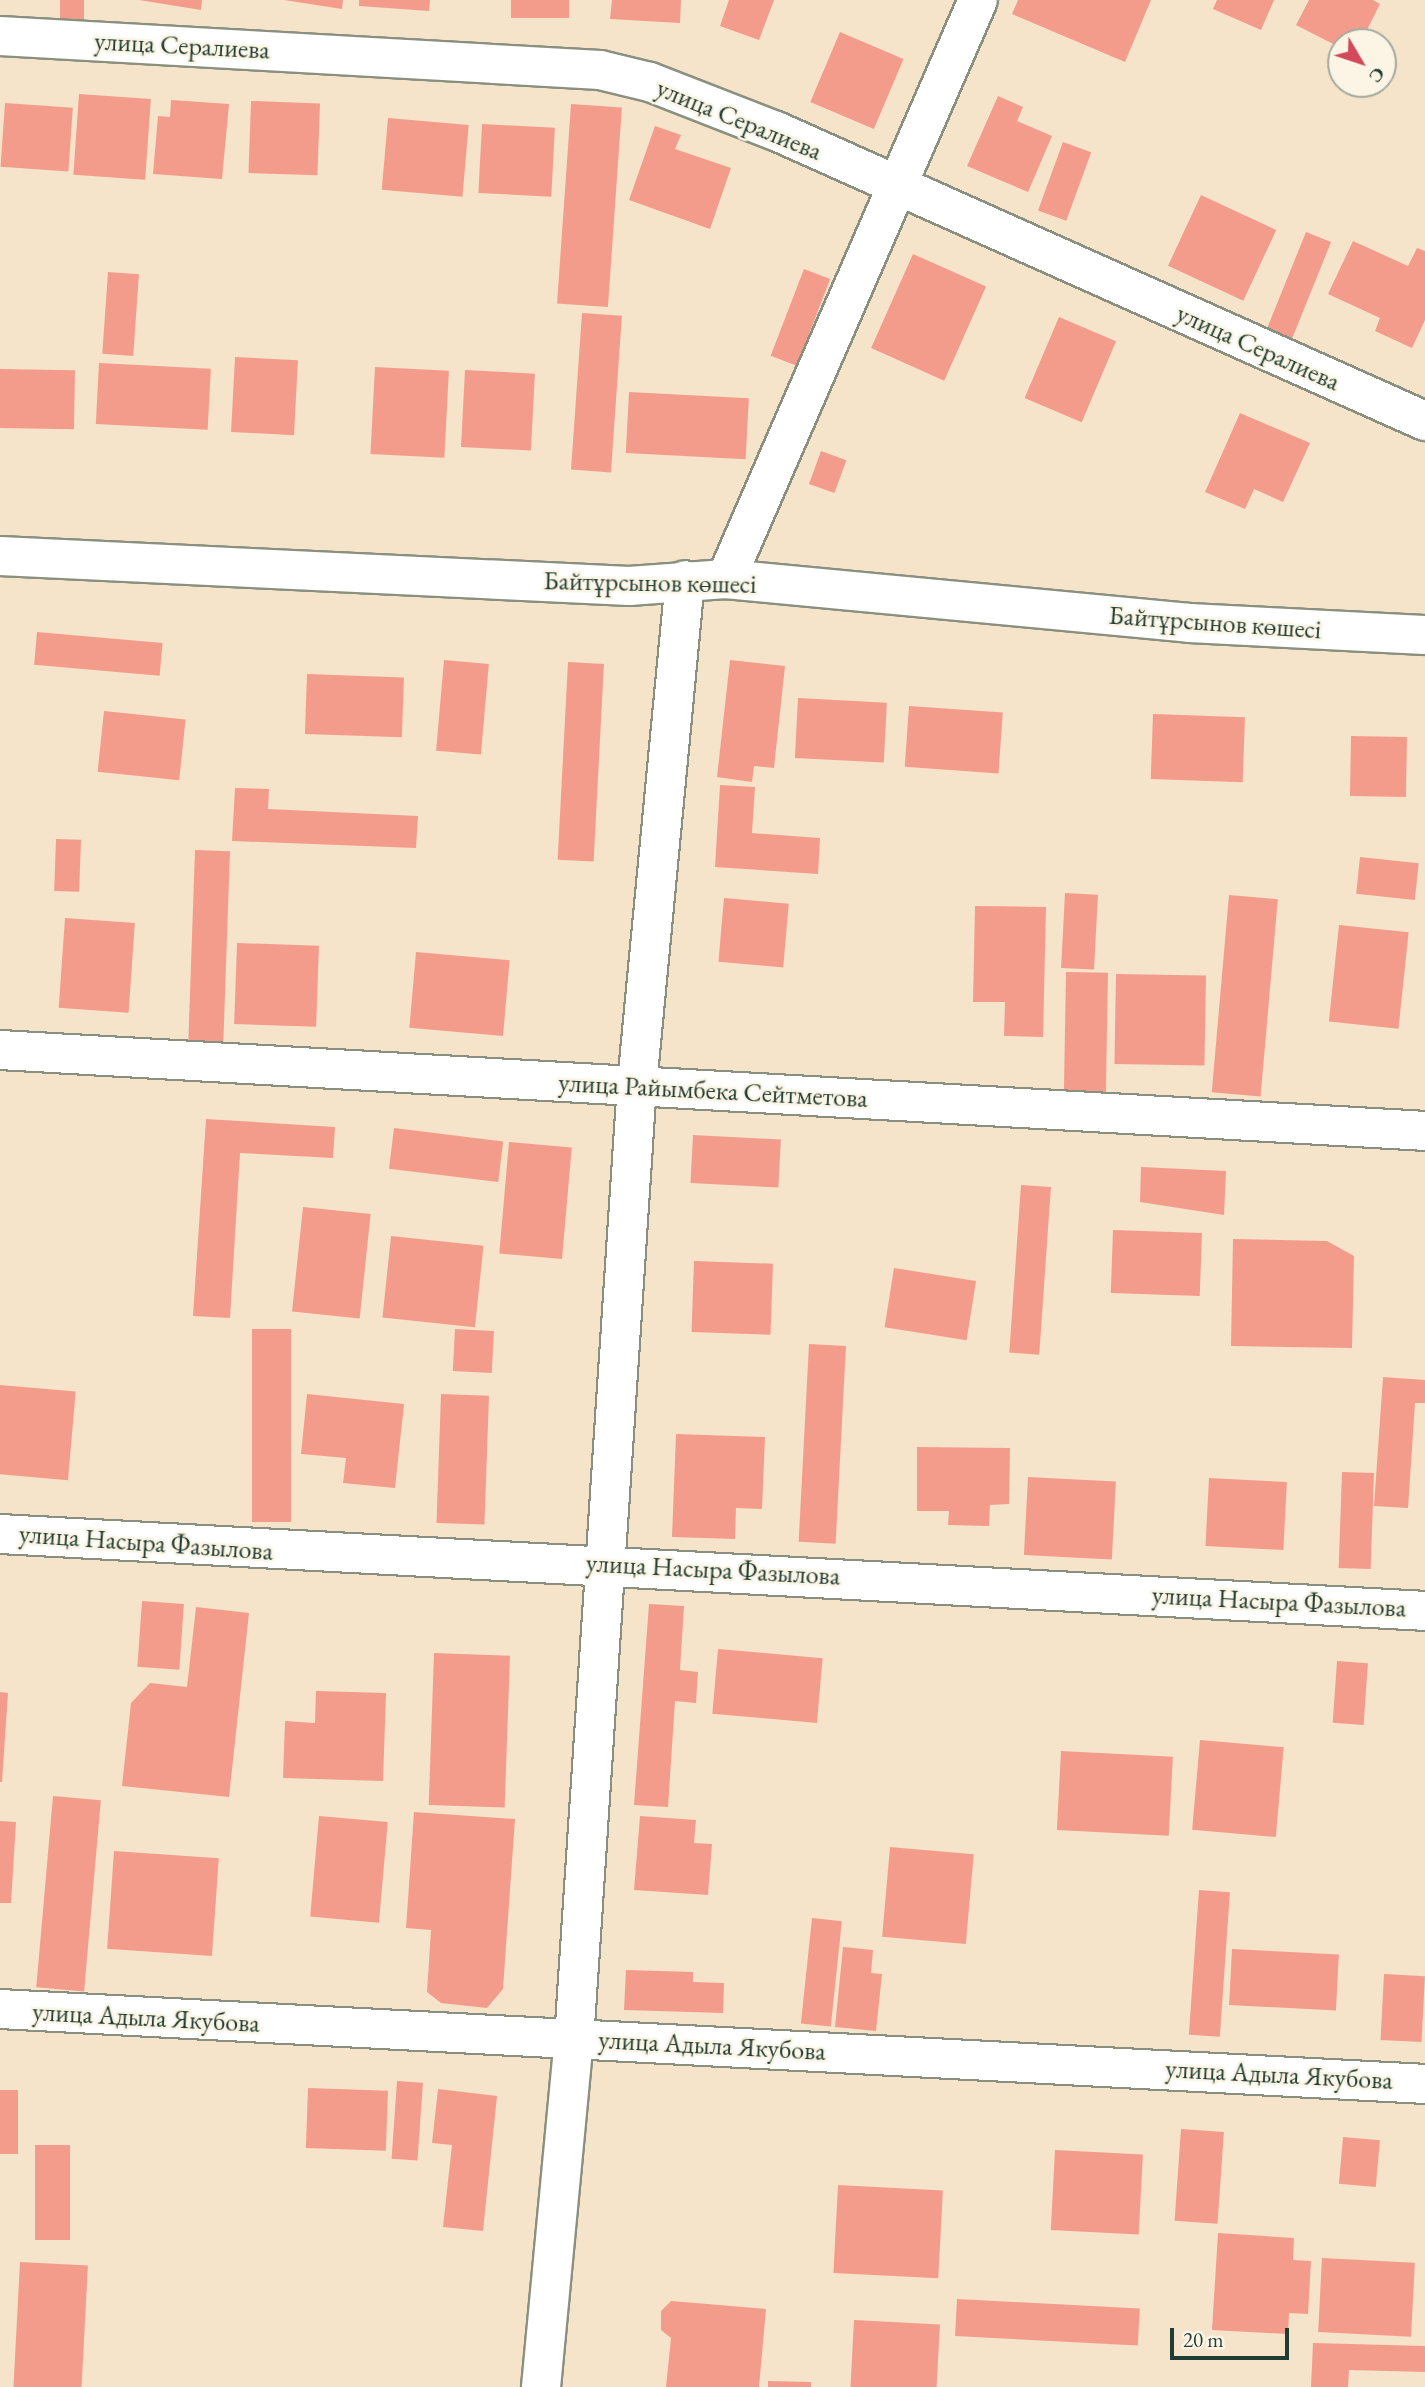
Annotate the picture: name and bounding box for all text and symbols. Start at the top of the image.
street label: улица Сералиева [93,26,271,66]
north arrow [1327,28,1397,98]
text: С [1363,62,1391,88]
street label: улица Сералиева [652,73,826,167]
street label: улица Сералиева [1171,298,1345,398]
street label: Байтұрсынов көшесі [543,566,757,600]
street label: Байтұрсынов көшесі [1108,600,1322,646]
street label: улица Райымбека Сейтметова [558,1067,868,1115]
street label: улица Насыра Фазылова [18,1519,274,1567]
street label: улица Насыра Фазылова [585,1548,841,1592]
street label: улица Насыра Фазылова [1151,1580,1407,1624]
street label: улица Адыла Якубова [32,1996,260,2040]
street label: улица Адыла Якубова [598,2024,826,2068]
street label: улица Адыла Якубова [1165,2053,1393,2097]
scale bar [1173,2314,1292,2358]
text: 20 m [1183,2326,1224,2353]

